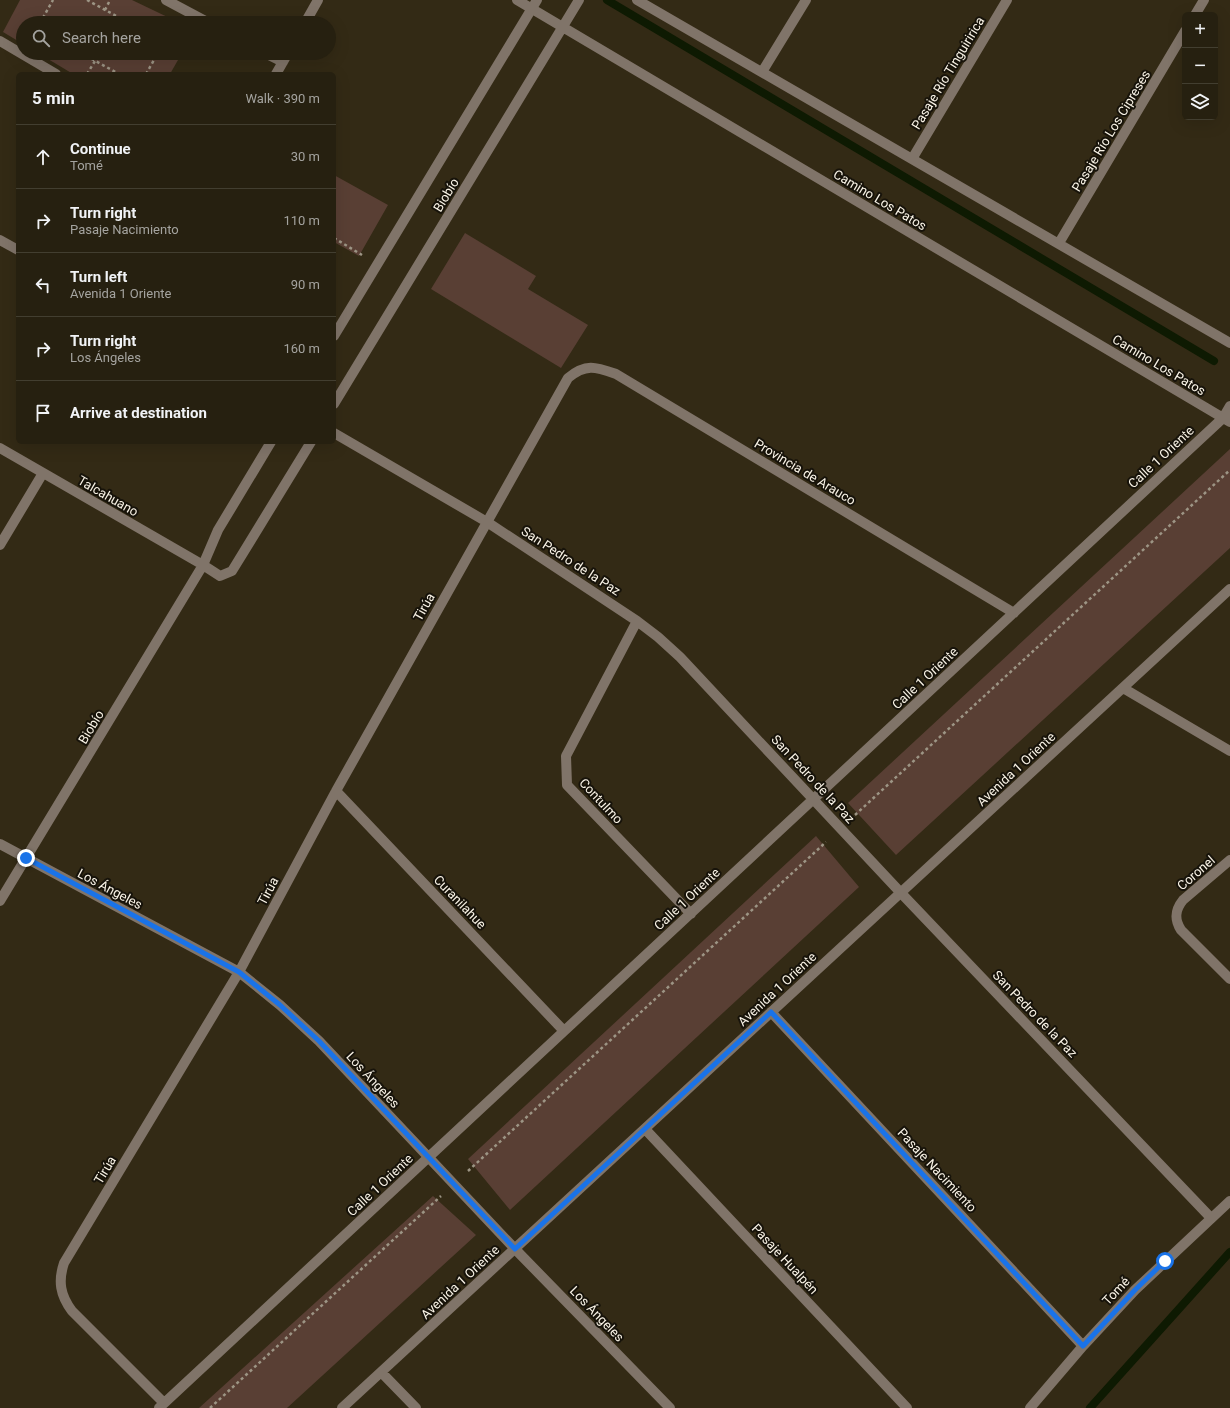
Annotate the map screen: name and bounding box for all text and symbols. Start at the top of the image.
map controls [1182,12,1218,120]
button: + [1182,12,1218,48]
street label: Pasaje Río Tinguiririca [908,14,988,132]
search box [16,16,336,60]
icon: search [30,27,52,49]
text: Search here [62,29,141,47]
button: − [1182,48,1218,84]
street label: Pasaje Río Los Cipreses [1069,67,1153,194]
button: layers [1182,84,1218,120]
text: 5 min [32,88,75,108]
text: Walk · 390 m [245,91,320,106]
text: Continue [70,140,131,158]
icon: ahead [32,146,54,168]
text: 30 m [291,149,320,164]
text: Tomé [70,158,103,173]
street label: Camino Los Patos [831,166,929,234]
street label: Biobío [430,175,462,215]
text: Turn right [70,204,136,222]
icon: right [32,210,54,232]
text: 110 m [283,213,320,228]
text: Pasaje Nacimiento [70,222,179,237]
text: Turn left [70,268,127,286]
icon: left [32,274,54,296]
text: 90 m [291,277,320,292]
text: Avenida 1 Oriente [70,286,172,301]
street label: Camino Los Patos [1110,331,1208,399]
text: Turn right [70,332,136,350]
icon: right [32,338,54,360]
text: 160 m [283,341,320,356]
text: Los Ángeles [70,350,141,365]
icon: arrive [32,402,54,424]
text: Arrive at destination [70,404,207,422]
street label: Calle 1 Oriente [1125,423,1197,491]
street label: Provincia de Arauco [752,436,858,508]
street label: Talcahuano [75,473,141,519]
street label: San Pedro de la Paz [519,523,624,599]
street label: Tirúa [410,590,438,624]
street label: Calle 1 Oriente [889,644,961,712]
street label: Biobío [75,707,107,747]
street label: Avenida 1 Oriente [974,729,1058,809]
street label: San Pedro de la Paz [768,732,858,827]
street label: Contulmo [576,775,626,827]
route end [17,849,35,867]
street label: Coronel [1174,853,1218,893]
street label: Calle 1 Oriente [651,865,723,933]
street label: Los Ángeles [75,866,145,912]
street label: Curanilahue [431,872,489,932]
street label: Tirúa [254,874,282,908]
street label: Avenida 1 Oriente [735,949,819,1029]
street label: San Pedro de la Paz [990,967,1081,1061]
street label: Los Ángeles [343,1049,403,1111]
street label: Pasaje Nacimiento [894,1125,980,1215]
street label: Calle 1 Oriente [344,1151,416,1219]
street label: Tirúa [91,1153,119,1187]
street label: Pasaje Hualpén [749,1221,821,1297]
street label: Avenida 1 Oriente [418,1242,502,1322]
route start [1156,1252,1174,1270]
street label: Tomé [1099,1274,1133,1308]
street label: Los Ángeles [567,1283,627,1345]

